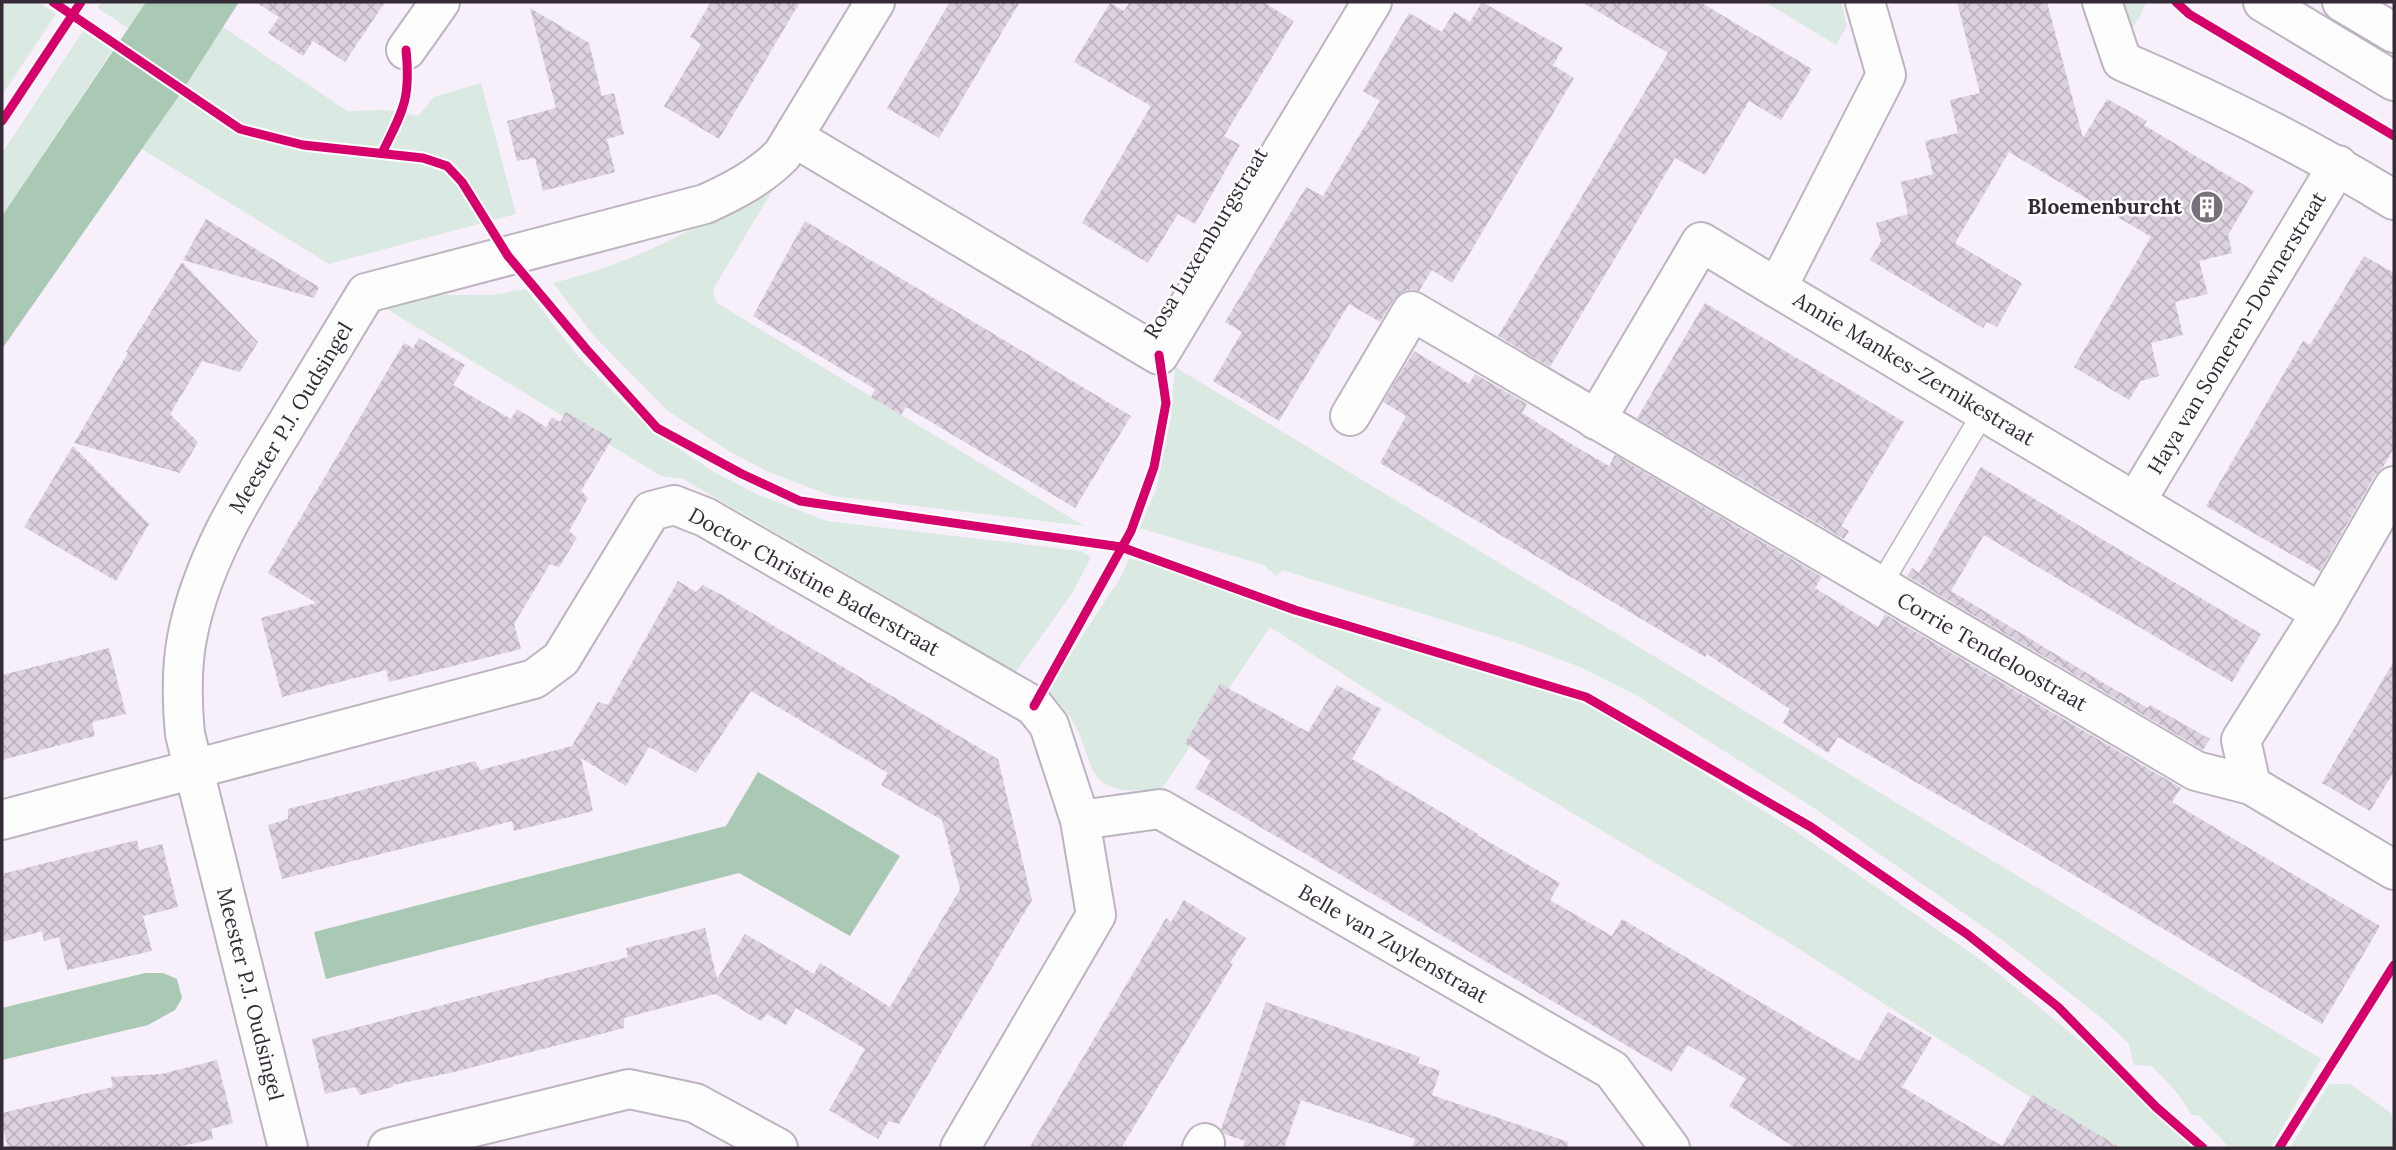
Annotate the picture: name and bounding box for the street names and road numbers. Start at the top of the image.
street label: Rosa Luxemburgstraat [1138,141,1274,344]
street label: Haya van Someren-Downerstraat [2141,186,2332,479]
street label: Annie Mankes-Zernikestraat [1788,285,2041,452]
street label: Meester P.J. Oudsingel [223,317,358,518]
street label: Doctor Christine Baderstraat [684,501,945,662]
street label: Corrie Tendeloostraat [1892,586,2093,717]
street label: Belle van Zuylenstraat [1293,878,1494,1009]
street label: Meester P.J. Oudsingel [211,885,290,1103]

